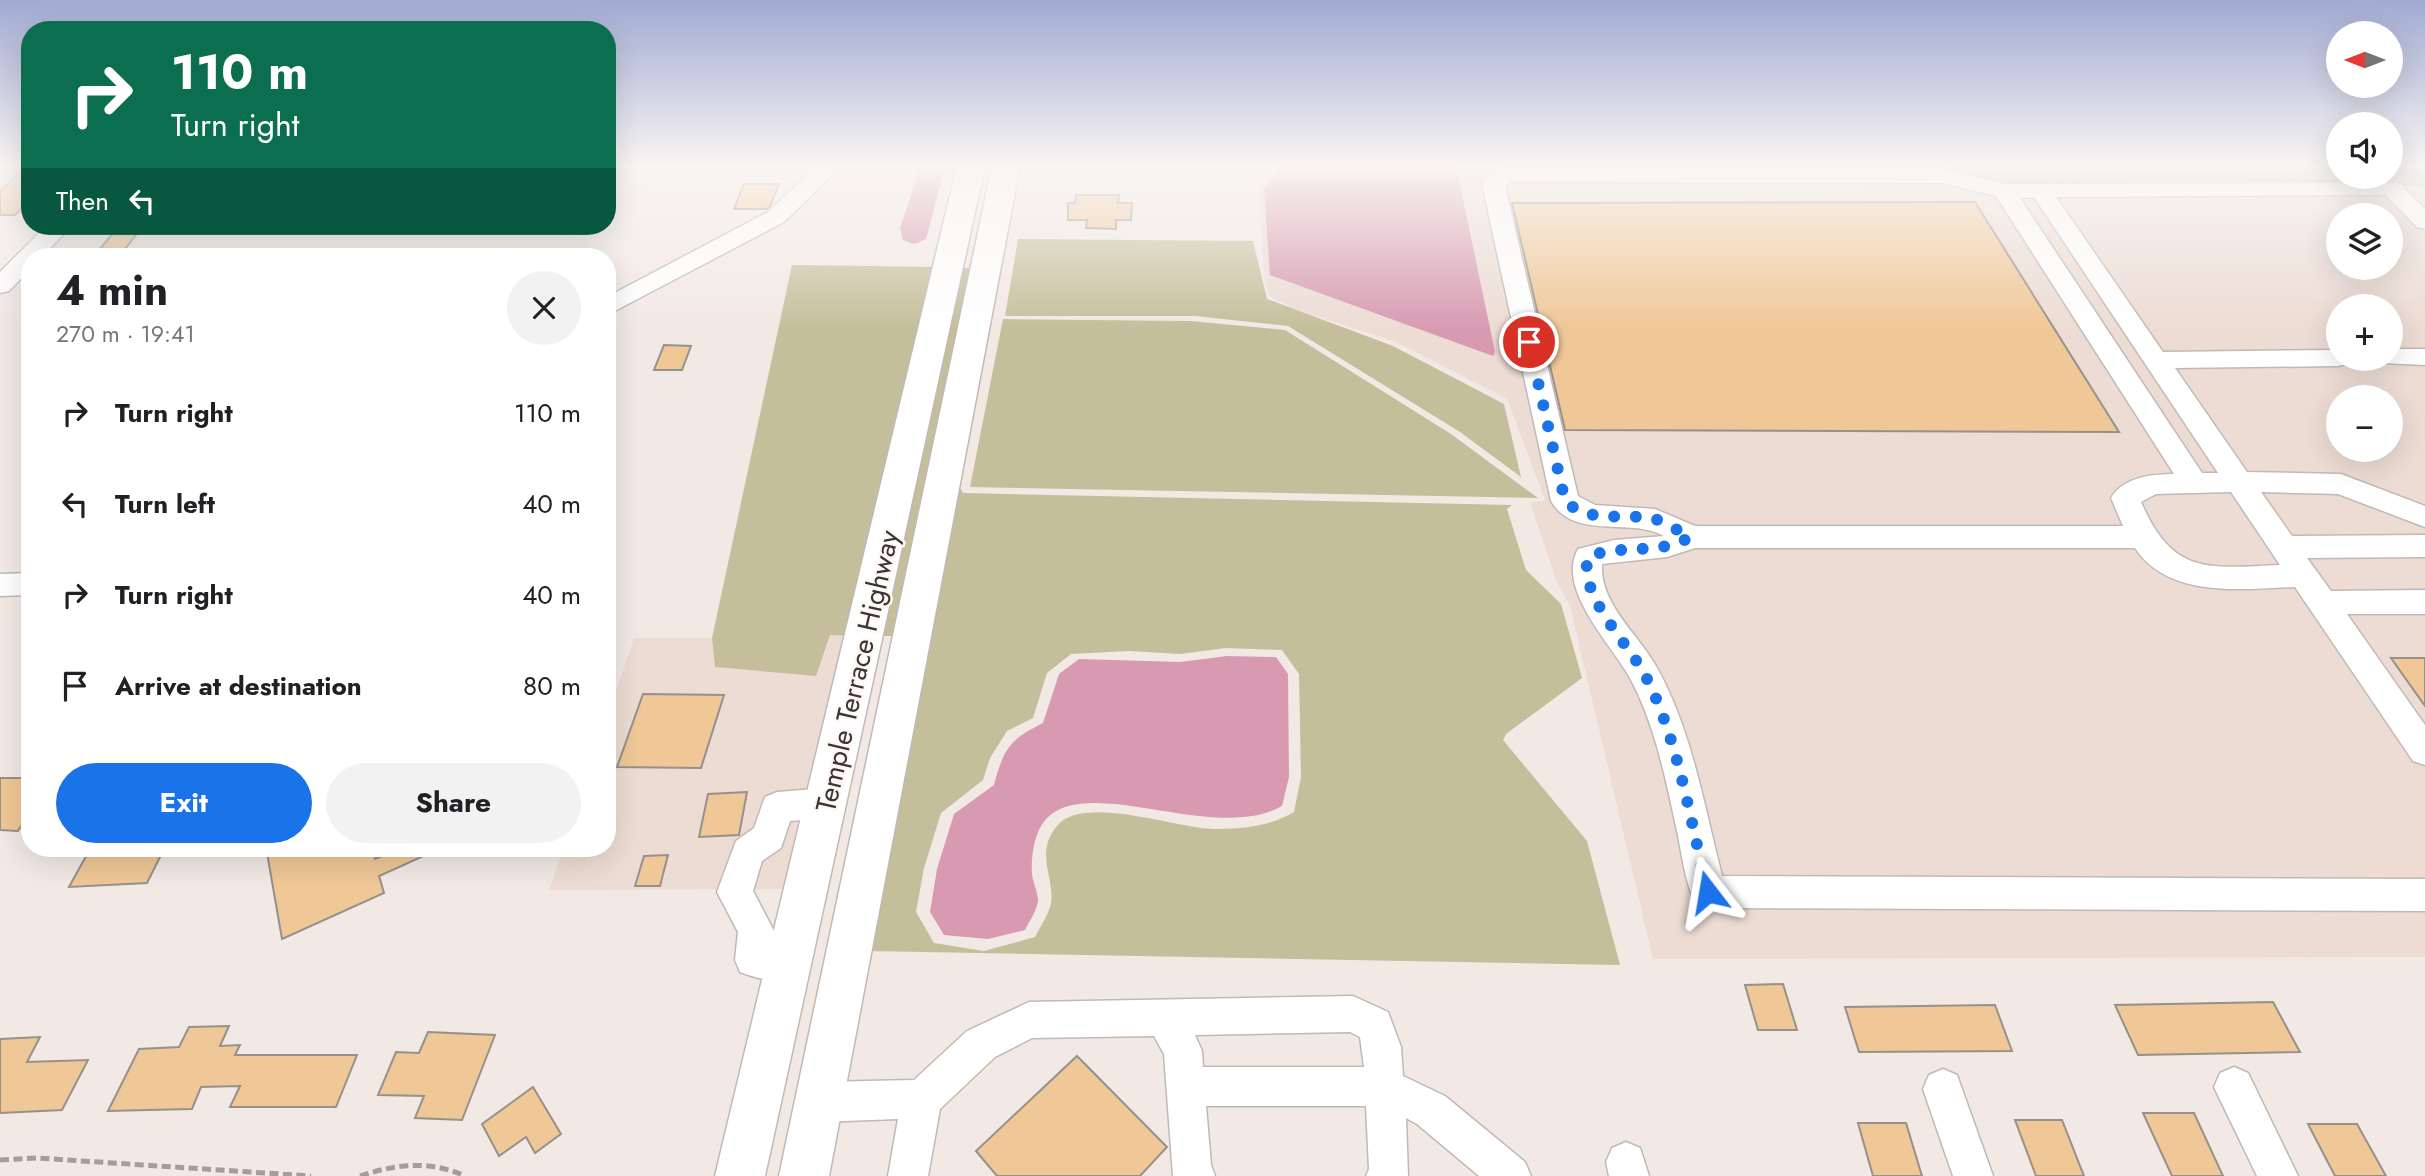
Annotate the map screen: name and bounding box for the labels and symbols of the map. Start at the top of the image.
north arrow [2326,21,2403,98]
pin [1499,312,1559,372]
street label: Temple Terrace Highway [805,526,910,816]
position arrow [1671,855,1745,929]

